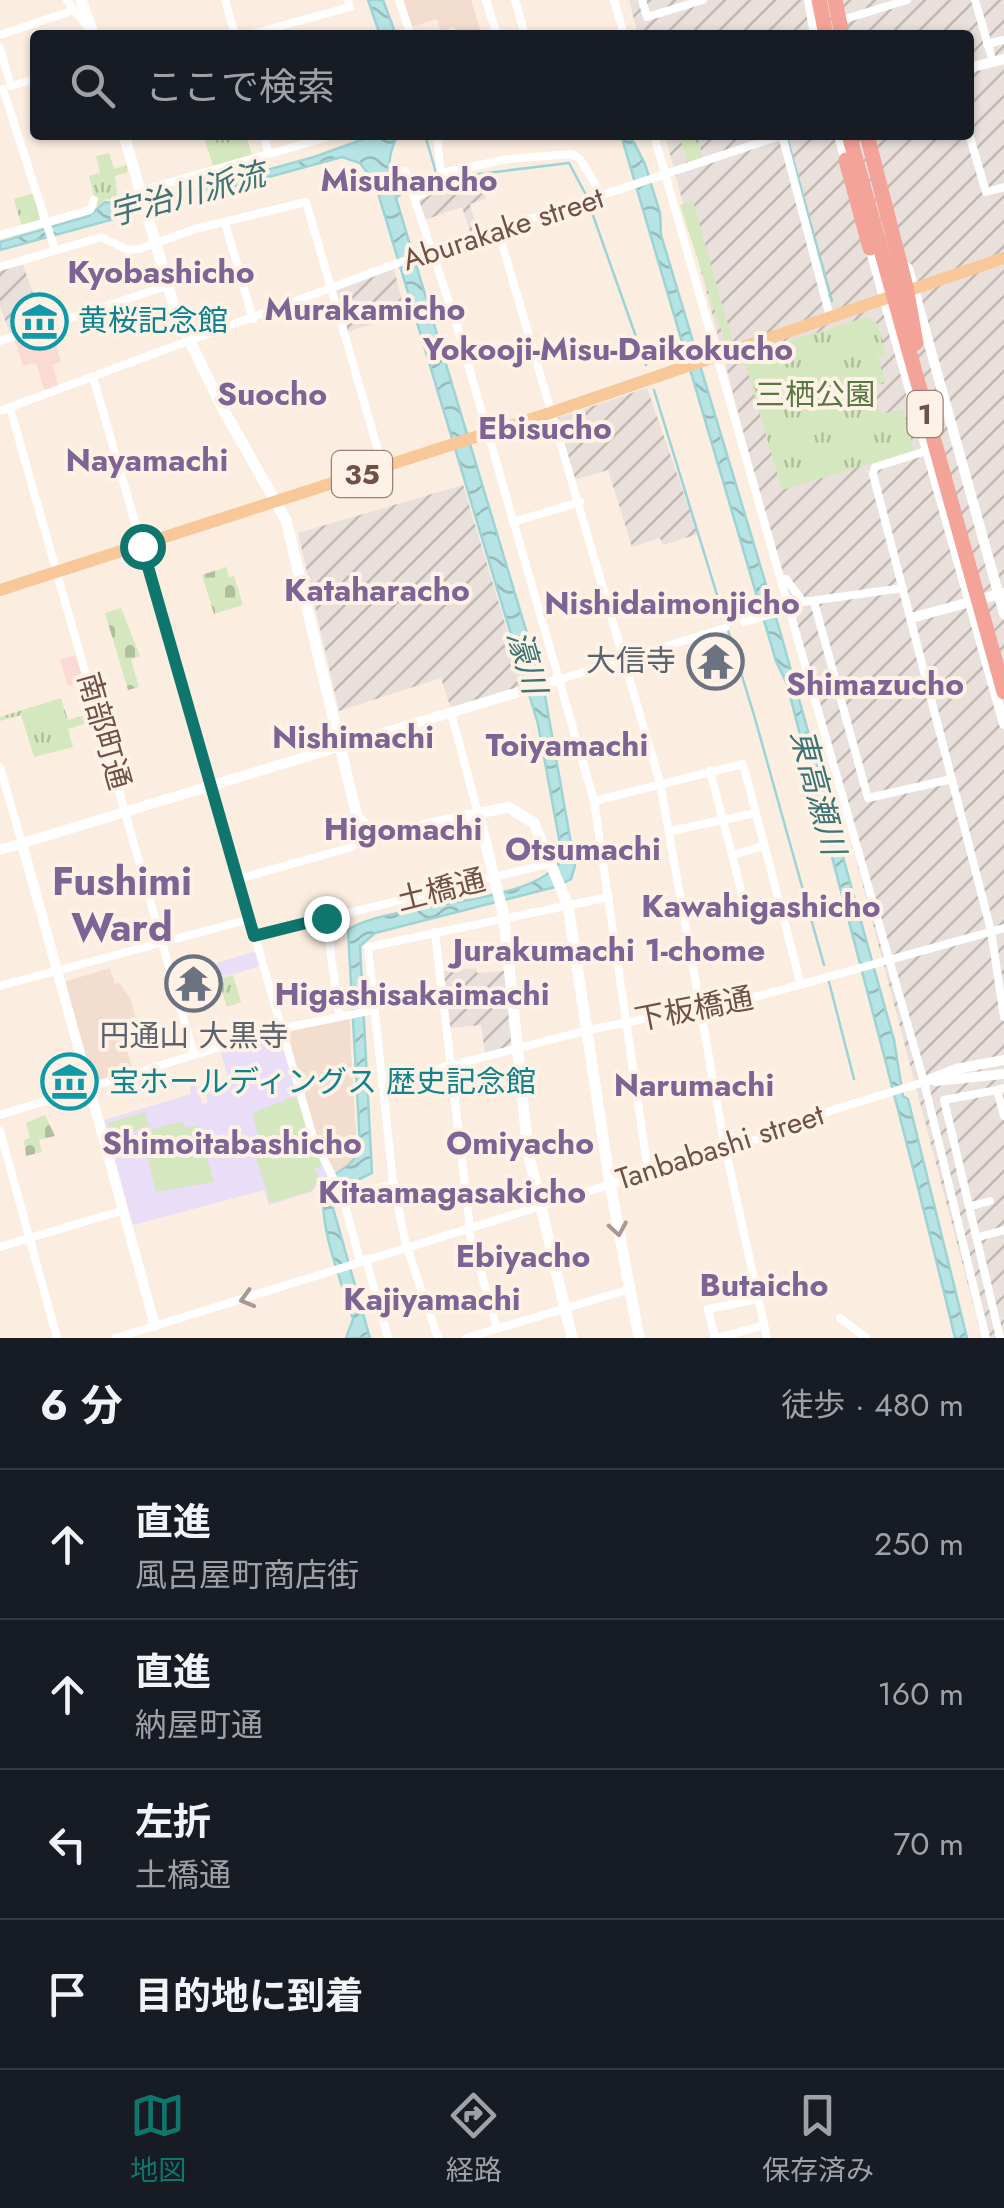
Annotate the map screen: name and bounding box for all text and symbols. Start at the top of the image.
search box [30,30,974,140]
icon: search [65,58,120,113]
text: ここで検索 [145,59,335,114]
water label: 宇治川派流 [104,150,275,237]
district label: Misuhancho [320,157,498,203]
street label: Aburakake street [397,175,610,281]
district label: Kyobashicho [67,249,255,295]
district label: Murakamicho [265,286,466,332]
museum icon: 黄桜記念館 [9,291,69,351]
place label: 黄桜記念館 [78,299,228,342]
district label: Yokooji-Misu-Daikokucho [422,326,793,372]
district label: Suocho [217,371,327,417]
park label: 三栖公園 [755,373,875,416]
road number: 1 [908,391,942,437]
district label: Ebisucho [478,405,612,451]
district label: Nayamachi [66,437,228,483]
road number: 35 [332,451,392,497]
route start [120,524,166,570]
district label: Kataharacho [284,567,470,613]
district label: Nishidaimonjicho [544,580,800,626]
water label: 濠川 [496,625,559,702]
temple icon: 大信寺 [685,631,745,691]
place label: 大信寺 [586,639,676,682]
district label: Shimazucho [786,661,964,707]
street label: 南部町通 [67,667,142,794]
district label: Nishimachi [272,714,434,760]
district label: Toiyamachi [486,722,648,768]
water label: 東高瀬川 [779,724,858,863]
district label: Higomachi [324,806,482,852]
district label: Otsumachi [505,826,661,872]
district label: Fushimi Ward [52,852,192,956]
street label: 土橋通 [392,858,490,921]
district label: Kawahigashicho [641,883,881,929]
route end [304,896,350,942]
district label: Jurakumachi 1-chome [447,927,765,973]
temple icon: 円通山 大黒寺 [164,954,224,1014]
district label: Higashisakaimachi [274,971,550,1017]
street label: 下板橋通 [631,976,757,1041]
place label: 円通山 大黒寺 [100,1014,289,1057]
museum icon: 宝ホールディングス 歴史記念館 [40,1052,100,1112]
place label: 宝ホールディングス 歴史記念館 [109,1060,536,1103]
district label: Narumachi [614,1062,774,1108]
street label: Tanbabashi street [610,1092,830,1200]
district label: Shimoitabashicho [102,1120,362,1166]
district label: Omiyacho [446,1120,594,1166]
district label: Kitaamagasakicho [318,1169,586,1215]
one-way arrow [607,1221,628,1237]
district label: Ebiyacho [456,1233,590,1279]
district label: Butaicho [700,1262,828,1308]
district label: Kajiyamachi [343,1276,521,1322]
one-way arrow [239,1287,256,1308]
text: 6 分 [40,1375,123,1436]
text: 徒歩 · 480 m [781,1382,964,1428]
text: 直進 [135,1494,211,1549]
icon: ahead [40,1517,95,1572]
text: 250 m [874,1521,964,1567]
text: 風呂屋町商店街 [135,1552,359,1598]
text: 直進 [135,1644,211,1699]
icon: ahead [40,1667,95,1722]
text: 160 m [877,1671,964,1717]
text: 納屋町通 [135,1702,263,1748]
text: 左折 [135,1794,211,1849]
icon: left [40,1817,95,1872]
text: 70 m [893,1821,964,1867]
text: 土橋通 [135,1852,231,1898]
icon: arrive [40,1967,95,2022]
text: 目的地に到着 [135,1968,363,2023]
tab: 地図 [130,2088,186,2191]
tab: 経路 [446,2088,502,2191]
tab: 保存済み [762,2088,874,2191]

